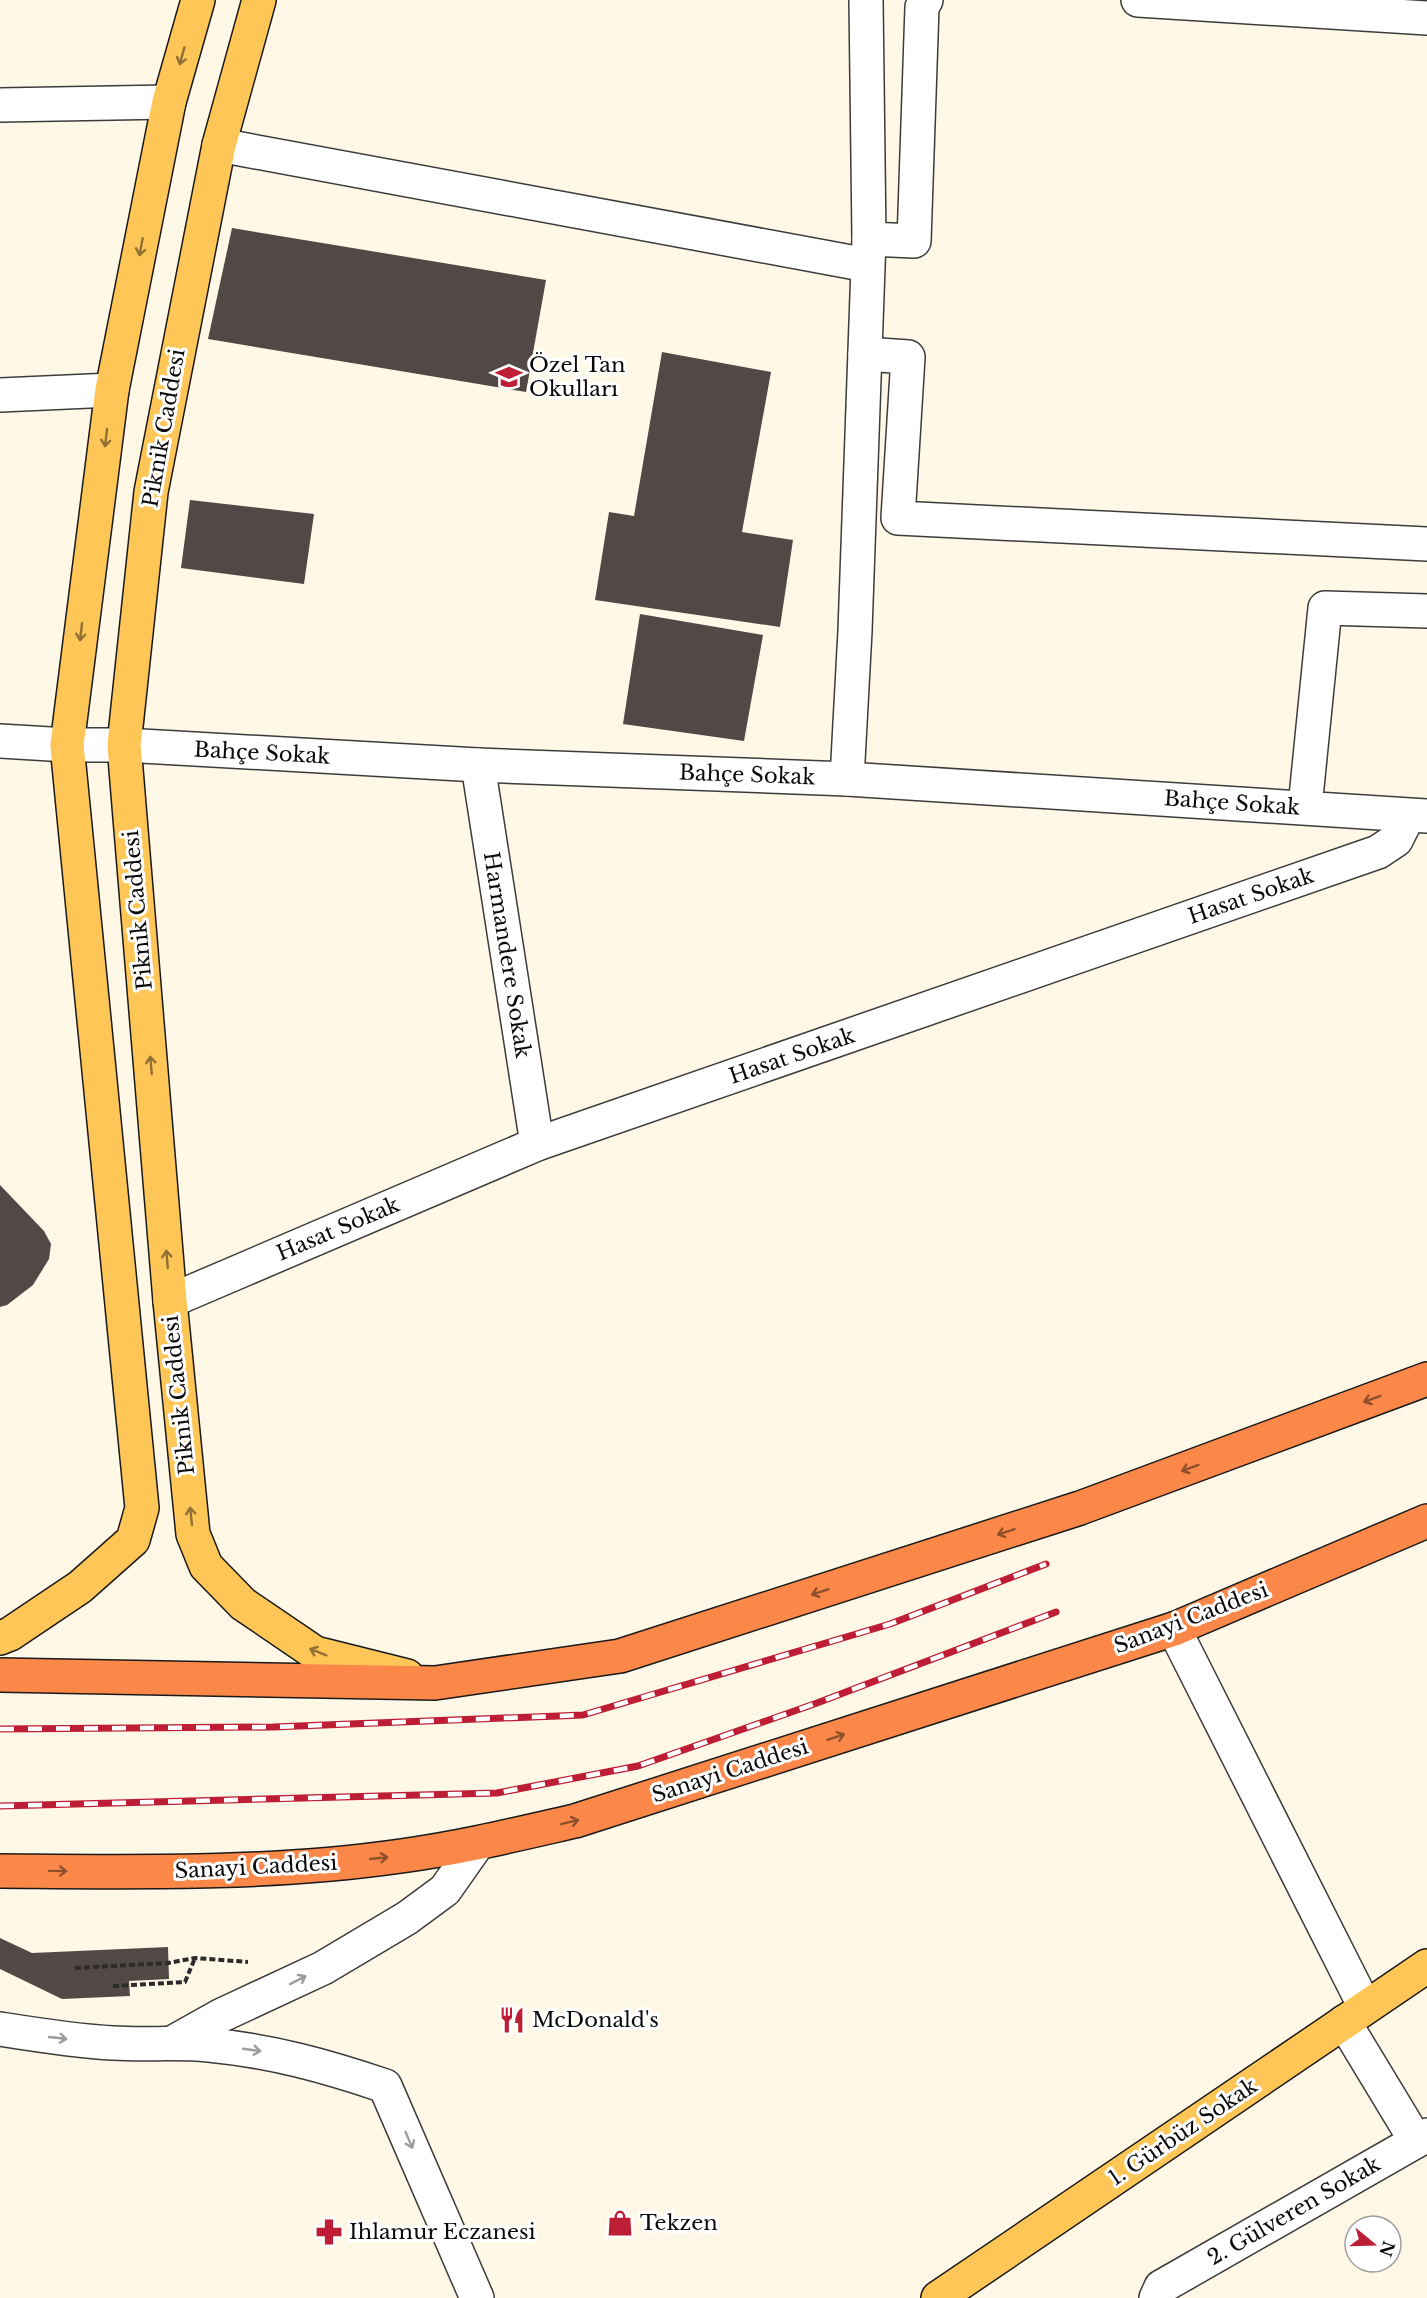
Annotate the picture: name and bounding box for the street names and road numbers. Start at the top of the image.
street label: Piknik Caddesi [137,347,191,509]
street label: Bahçe Sokak [193,736,331,770]
street label: Bahçe Sokak [678,760,816,790]
street label: Bahçe Sokak [1163,785,1301,821]
street label: Piknik Caddesi [118,829,158,991]
street label: Harmandere Sokak [478,850,536,1060]
street label: Hasat Sokak [1185,862,1317,930]
street label: Hasat Sokak [726,1022,858,1090]
street label: Hasat Sokak [273,1191,403,1267]
street label: Piknik Caddesi [158,1314,200,1476]
street label: Sanayi Caddesi [1110,1577,1272,1659]
street label: Sanayi Caddesi [648,1733,812,1809]
street label: Sanayi Caddesi [174,1850,338,1884]
street label: 1. Gürbüz Sokak [1104,2073,1262,2191]
street label: 2. Gülveren Sokak [1203,2151,1385,2271]

